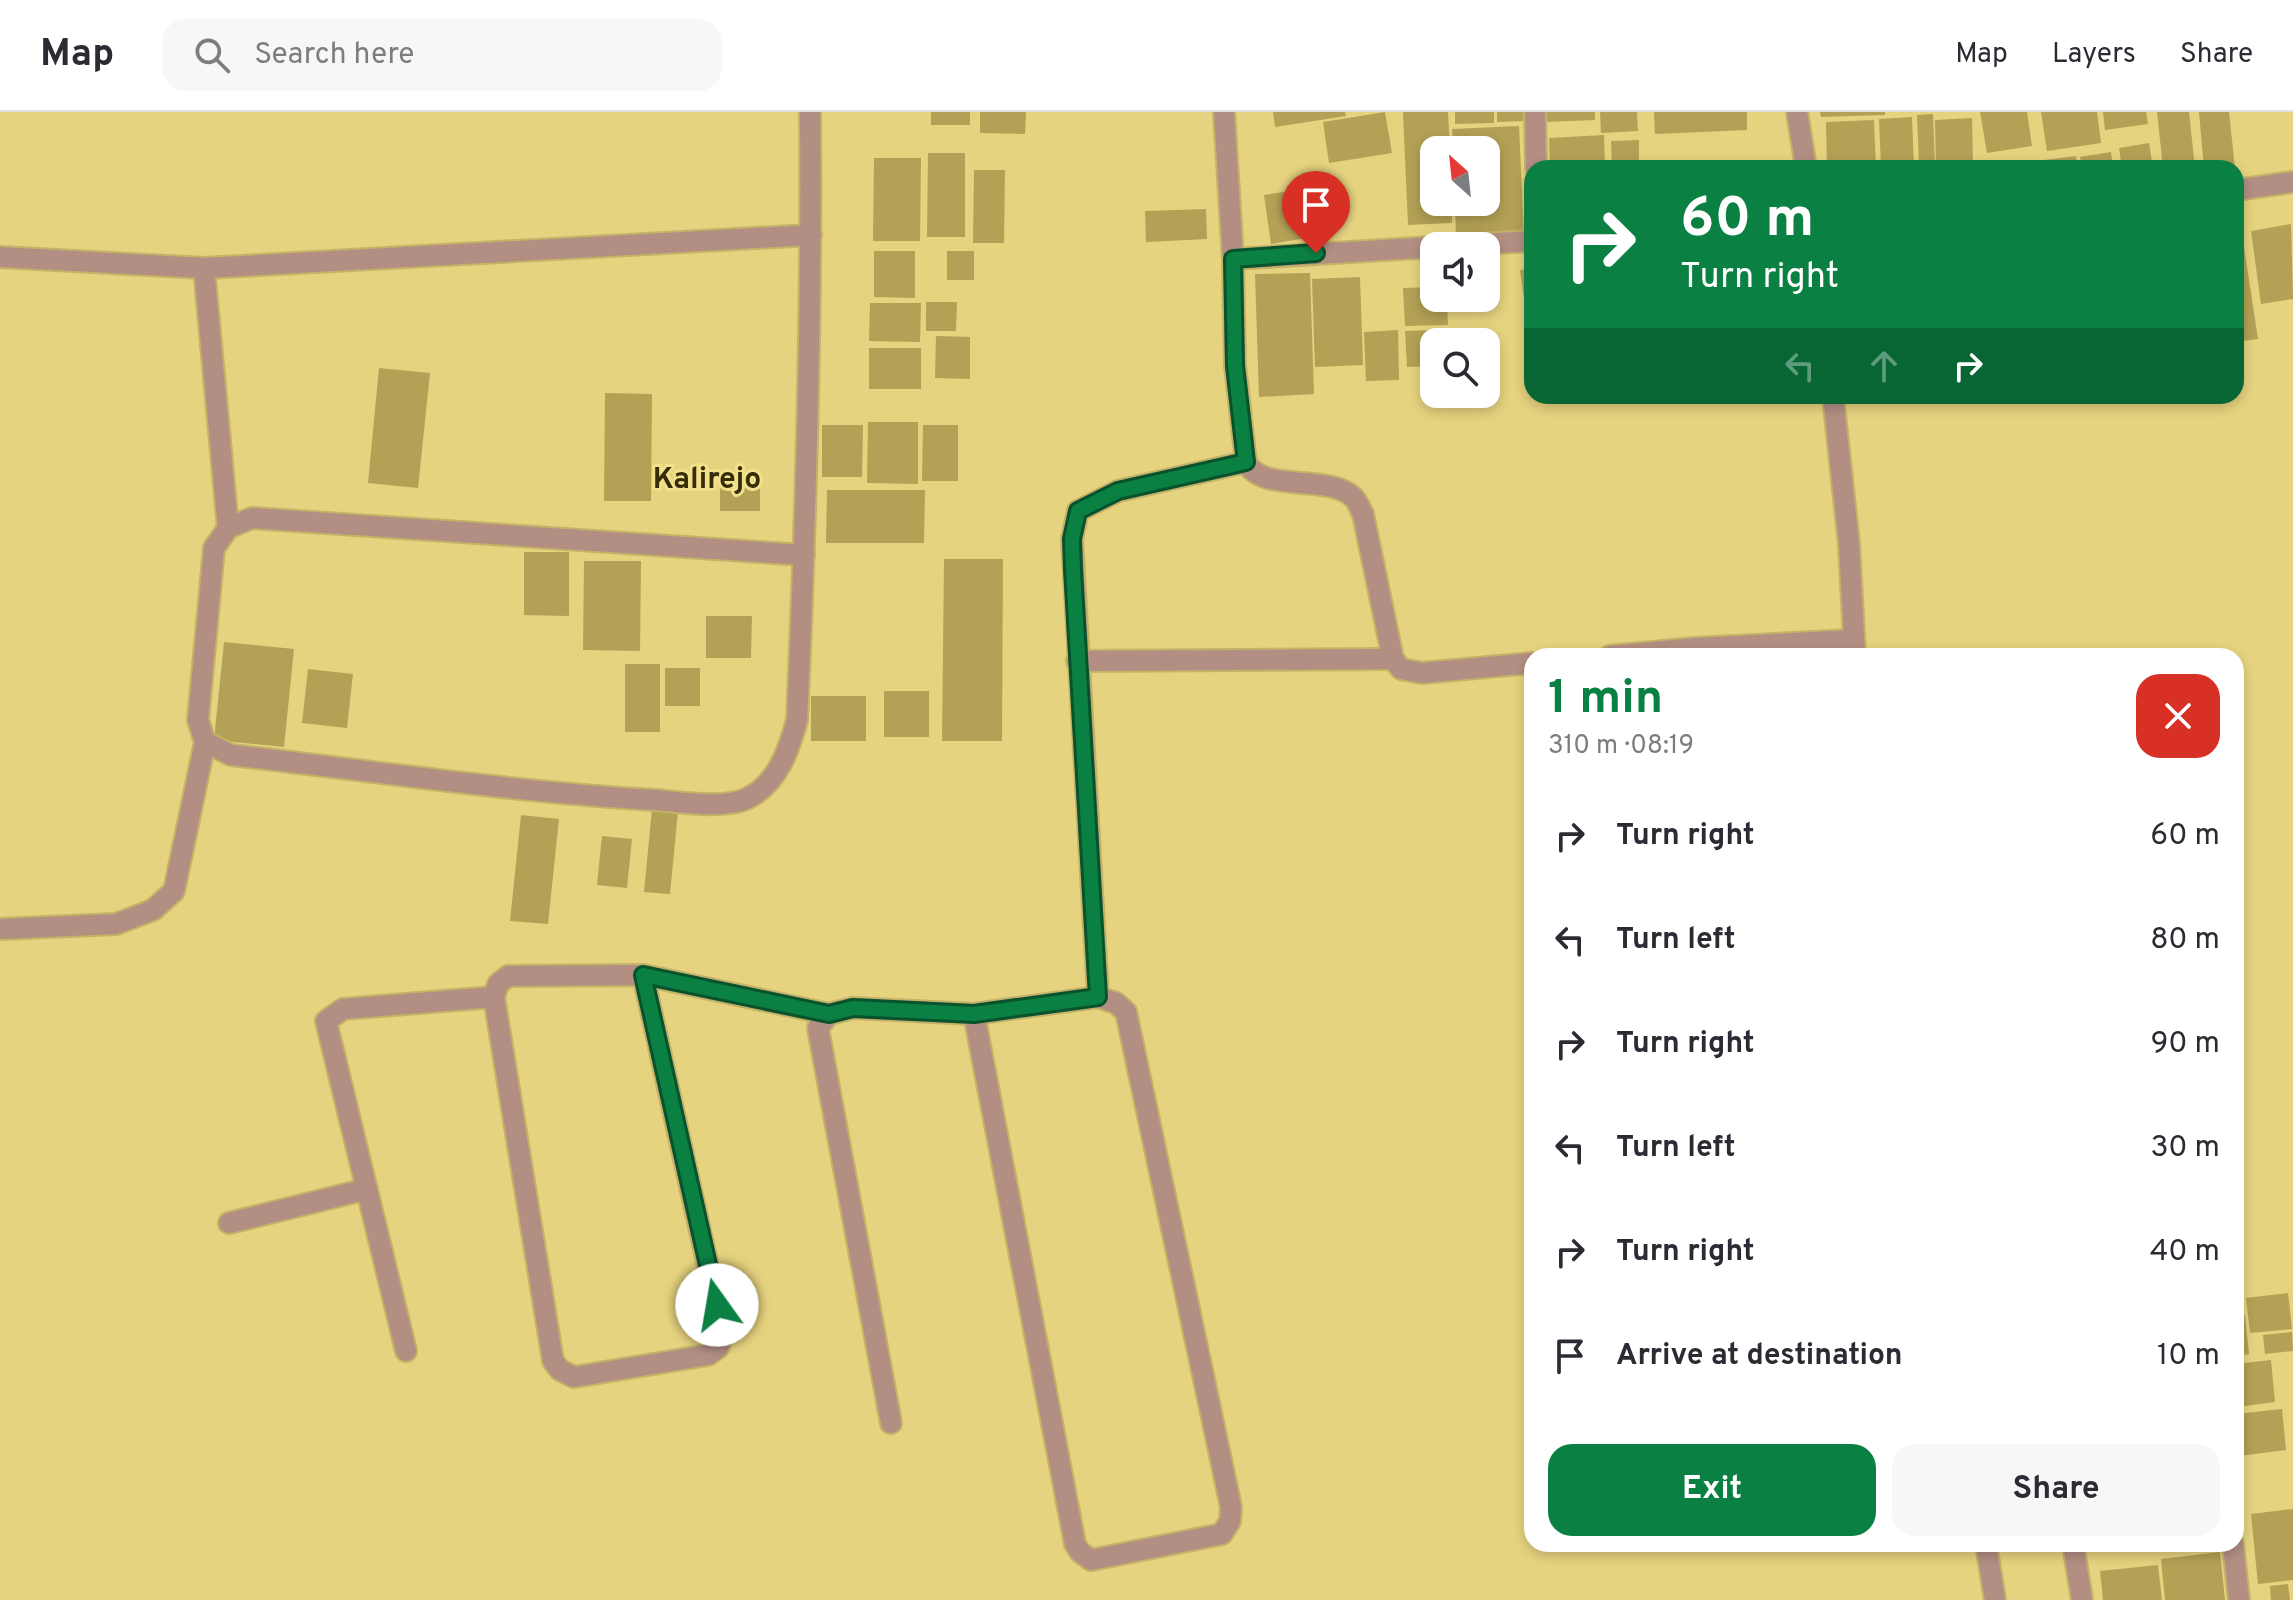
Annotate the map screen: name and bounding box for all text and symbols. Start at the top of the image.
search box [162,19,722,91]
text: Map [40,31,114,80]
icon: search [190,33,234,77]
text: Search here [254,37,414,74]
text: Map [1955,37,2008,73]
text: Layers [2052,37,2136,73]
text: Share [2180,37,2253,73]
north arrow [1420,136,1500,216]
map controls [1420,136,1500,408]
pin [1282,171,1350,253]
icon: arrive [1294,183,1338,227]
text: 60 m [1680,186,1814,256]
icon: right [1548,192,1652,296]
button: sound [1420,232,1500,312]
text: Turn right [1680,255,1839,301]
button: search [1420,328,1500,408]
icon: left [1778,344,1822,388]
icon: ahead [1862,344,1906,388]
icon: right [1946,344,1990,388]
district label: Kalirejo [653,462,761,499]
text: 1 min [1548,670,1663,730]
button: close [2136,674,2220,758]
text: 310 m · 08:19 [1548,730,1694,763]
icon: right [1548,814,1592,858]
text: Turn right [1616,818,1754,855]
text: 60 m [2150,818,2220,855]
icon: left [1548,918,1592,962]
text: Turn left [1616,922,1736,959]
text: 80 m [2150,922,2220,959]
icon: right [1548,1022,1592,1066]
text: Turn right [1616,1026,1754,1063]
text: 90 m [2151,1026,2220,1063]
icon: left [1548,1126,1592,1170]
text: Turn left [1616,1130,1736,1167]
text: 30 m [2151,1130,2220,1167]
icon: right [1548,1230,1592,1274]
text: Turn right [1616,1234,1754,1271]
text: 40 m [2150,1234,2220,1271]
position arrow [675,1263,759,1347]
icon: arrive [1548,1334,1592,1378]
text: Arrive at destination [1616,1338,1902,1375]
text: 10 m [2157,1338,2220,1375]
button: Exit [1548,1444,1876,1536]
button: Share [1892,1444,2220,1536]

